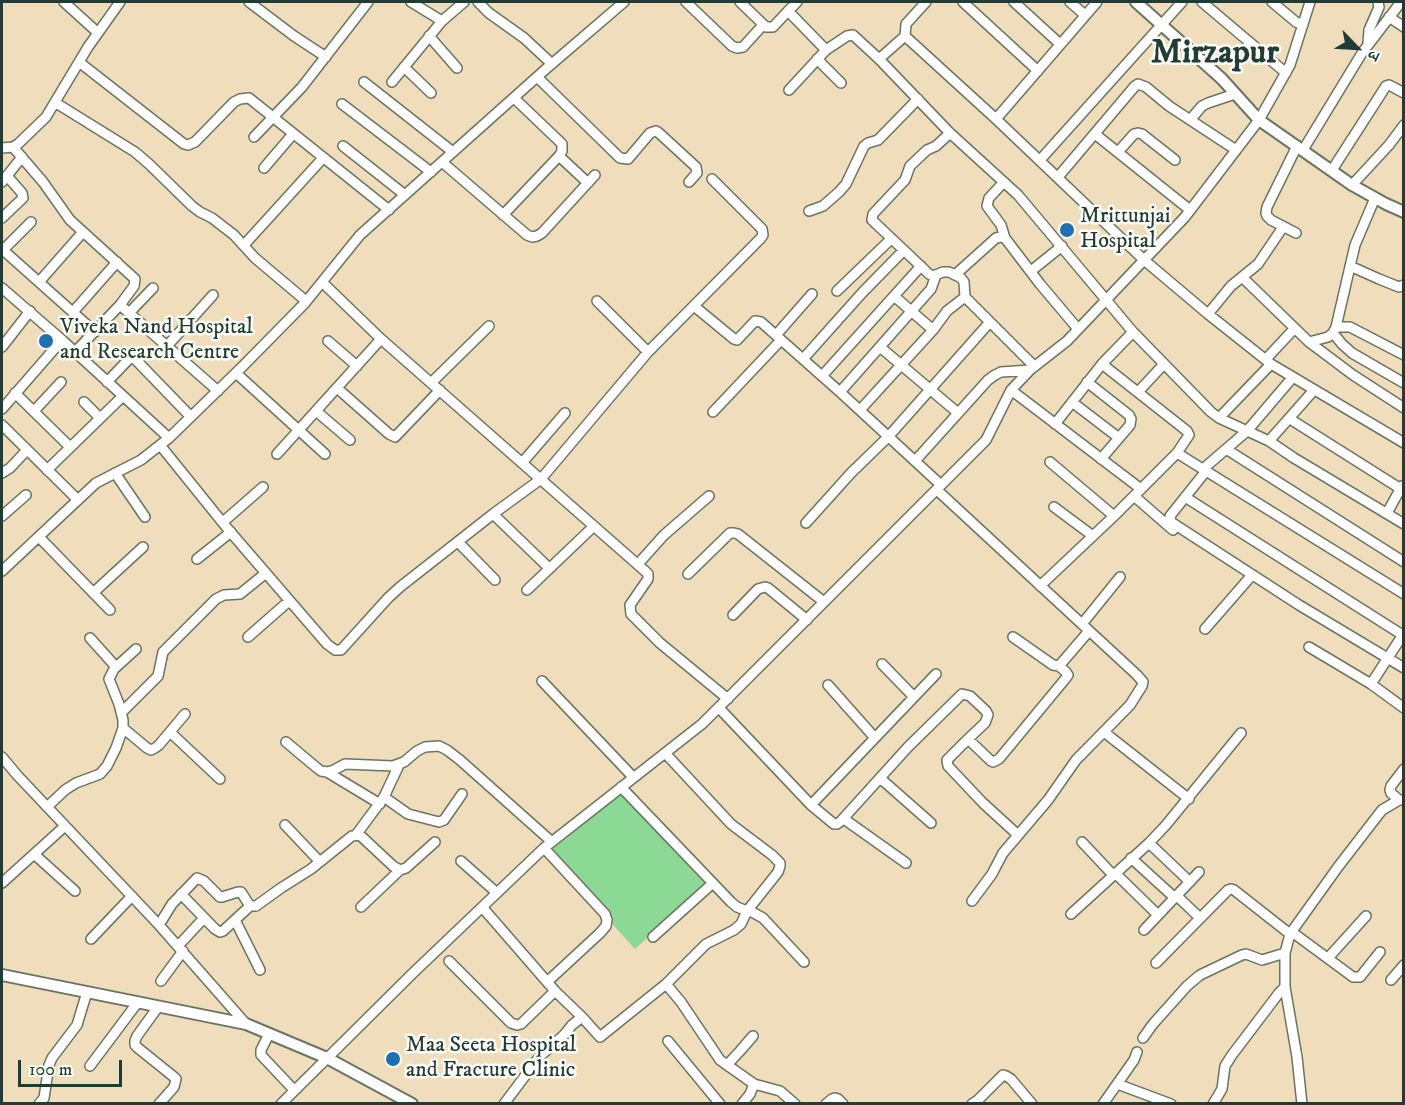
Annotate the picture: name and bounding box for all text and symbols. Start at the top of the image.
north arrow [1327,18,1387,78]
district label: Mirzapur [1151,35,1279,75]
text: उ [1363,48,1384,64]
place label: Mrittunjai Hospital [1080,204,1170,255]
marker: Mrittunjai Hospital [1058,221,1076,239]
place label: Viveka Nand Hospital and Research Centre [60,315,253,366]
marker: Viveka Nand Hospital and Research Centre [37,332,55,350]
place label: Maa Seeta Hospital and Fracture Clinic [406,1033,576,1084]
scale bar [21,1048,124,1086]
marker: Maa Seeta Hospital and Fracture Clinic [384,1050,402,1068]
text: 100 m [29,1059,72,1081]

